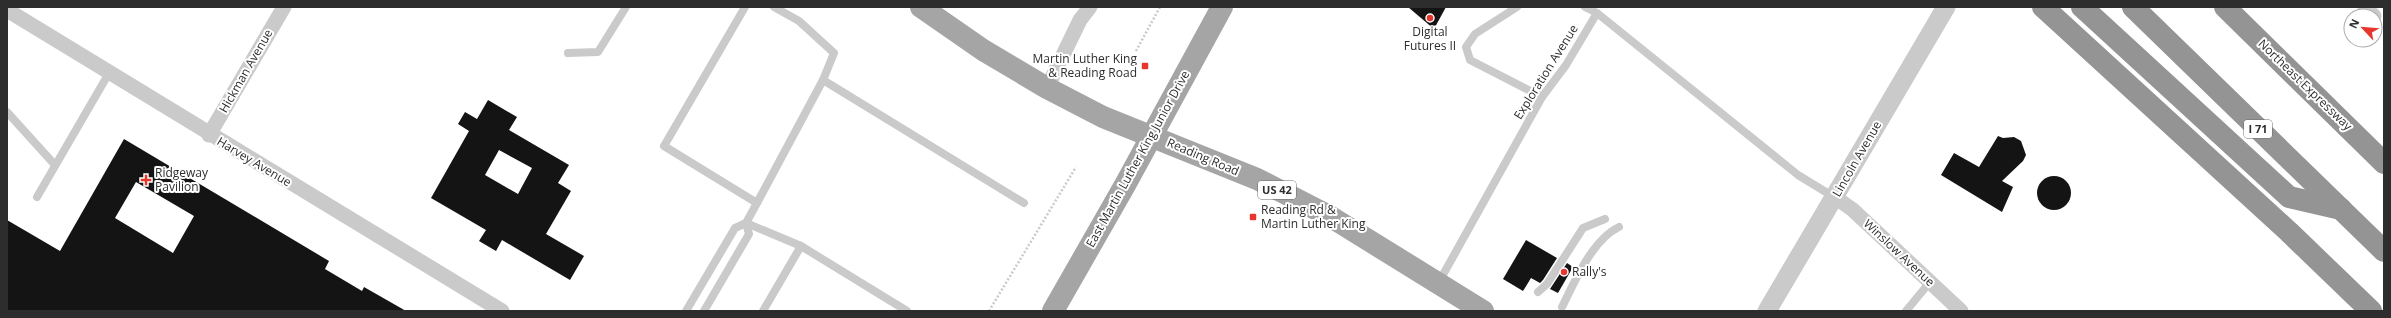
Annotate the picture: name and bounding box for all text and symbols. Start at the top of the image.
north arrow [2343,8,2383,48]
marker: Digital Futures II [1425,13,1435,23]
text: N [2345,16,2362,31]
street label: Exploration Avenue [1510,21,1582,122]
place label: Digital Futures II [1404,23,1456,54]
street label: Hickman Avenue [215,26,277,116]
street label: Northeast Expressway [2255,35,2357,135]
place label: Martin Luther King & Reading Road [1033,50,1137,81]
marker: Martin Luther King & Reading Road [1140,61,1150,71]
street label: East Martin Luther King Junior Drive [1082,67,1193,250]
street label: Lincoln Avenue [1828,118,1885,200]
road number: I 71 [2244,120,2272,138]
street label: Harvey Avenue [214,133,295,191]
street label: Reading Road [1165,134,1242,179]
place label: Ridgeway Pavilion [155,164,209,195]
marker: Ridgeway Pavilion [140,174,152,186]
road number: US 42 [1258,181,1296,199]
place label: Reading Rd & Martin Luther King [1261,201,1366,232]
marker: Reading Rd & Martin Luther King [1248,212,1258,222]
street label: Winslow Avenue [1860,215,1939,290]
place label: Rally's [1572,263,1607,280]
marker: Rally's [1559,267,1569,277]

